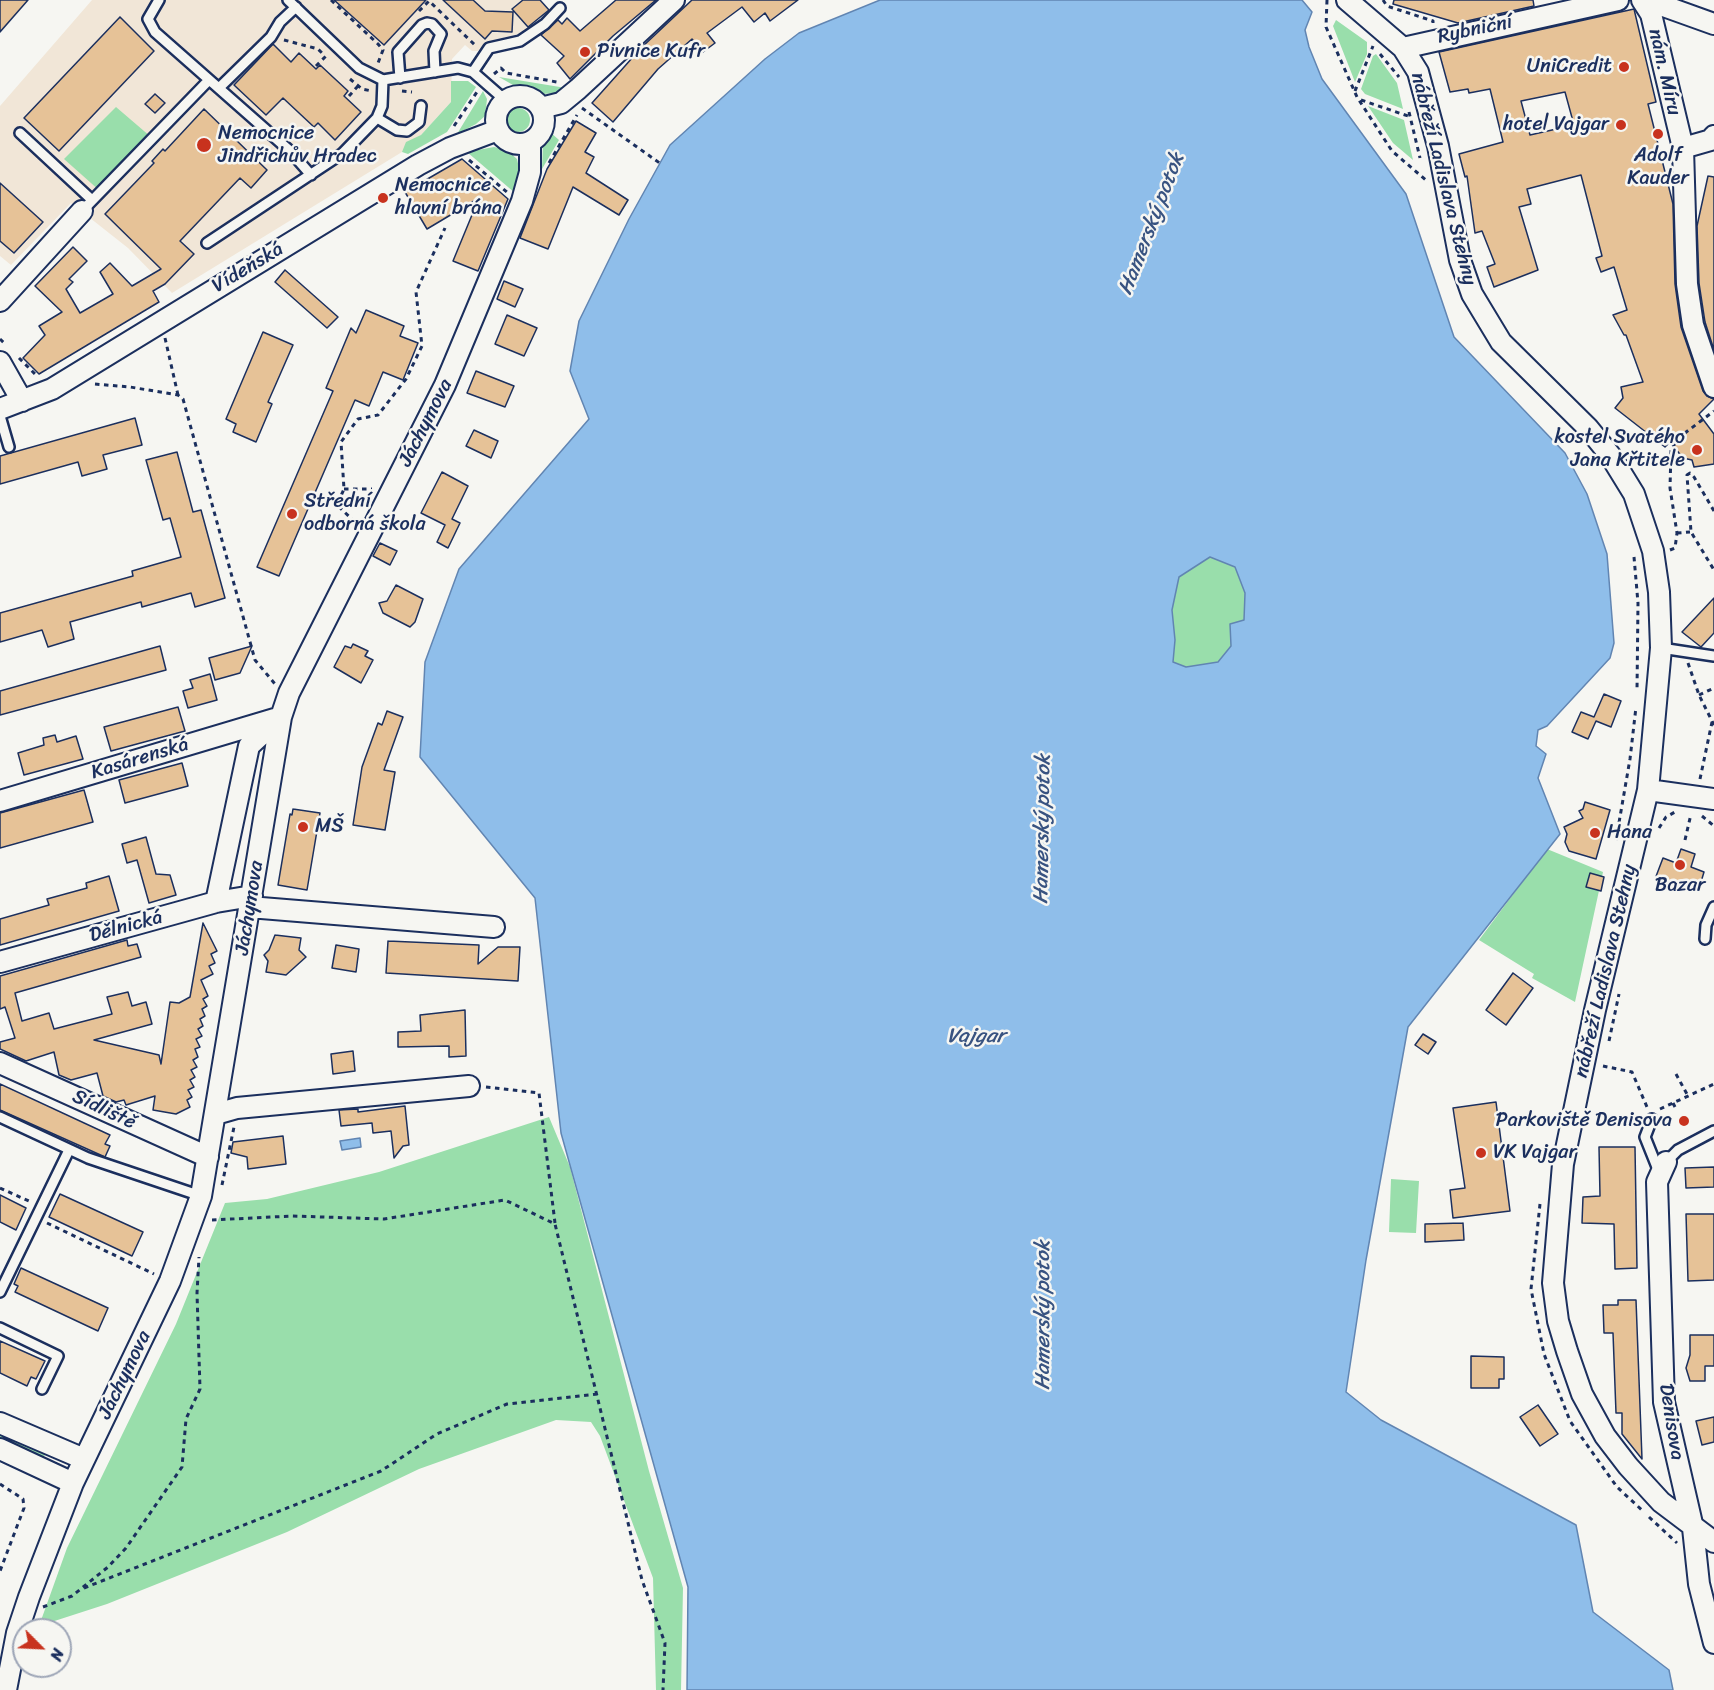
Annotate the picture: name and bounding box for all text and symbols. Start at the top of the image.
street label: Rybniční [1435,10,1515,50]
street label: nám. Míru [1642,26,1686,118]
place label: Pivnice Kufr [597,40,705,64]
marker: Pivnice Kufr [578,45,592,59]
place label: UniCredit [1527,55,1612,79]
marker: UniCredit [1617,60,1631,74]
street label: nábřeží Ladislava Stehny [1405,70,1481,288]
place label: hotel Vajgar [1503,113,1609,137]
marker: hotel Vajgar [1614,118,1628,132]
place label: Nemocnice Jindřichův Hradec [218,122,377,169]
marker: Adolf Kauder [1651,127,1665,141]
marker: Nemocnice Jindřichův Hradec [195,136,213,154]
place label: Adolf Kauder [1627,144,1689,191]
water label: Hamerský potok [1113,150,1191,298]
place label: Nemocnice hlavní brána [395,174,502,221]
marker: Nemocnice hlavní brána [376,191,390,205]
street label: Vídeňská [208,237,288,299]
street label: Jáchymova [394,375,458,471]
place label: kostel Svatého Jana Křtitele [1554,426,1685,473]
marker: kostel Svatého Jana Křtitele [1690,443,1704,457]
place label: Střední odborná škola [304,490,425,537]
marker: Střední odborná škola [285,507,299,521]
street label: Kasárenská [88,733,192,785]
water label: Hamerský potok [1029,754,1057,904]
place label: MŠ [315,815,344,839]
marker: MŠ [296,820,310,834]
place label: Hana [1607,821,1652,845]
marker: Hana [1588,826,1602,840]
marker: Bazar [1673,858,1687,872]
street label: Jáchymova [231,859,269,957]
street label: nábřeží Ladislava Stehny [1570,862,1642,1080]
place label: Bazar [1655,874,1705,898]
street label: Dělnická [87,906,165,948]
water label: Vajgar [947,1024,1005,1050]
street label: Sídliště [68,1085,140,1135]
place label: Parkoviště Denisova [1496,1109,1672,1133]
marker: Parkoviště Denisova [1677,1114,1691,1128]
place label: VK Vajgar [1493,1141,1577,1165]
marker: VK Vajgar [1474,1146,1488,1160]
water label: Hamerský potok [1031,1240,1057,1390]
street label: Jáchymova [93,1327,157,1423]
street label: Denisova [1653,1382,1689,1462]
north arrow [12,1618,72,1678]
text: N [42,1644,73,1666]

